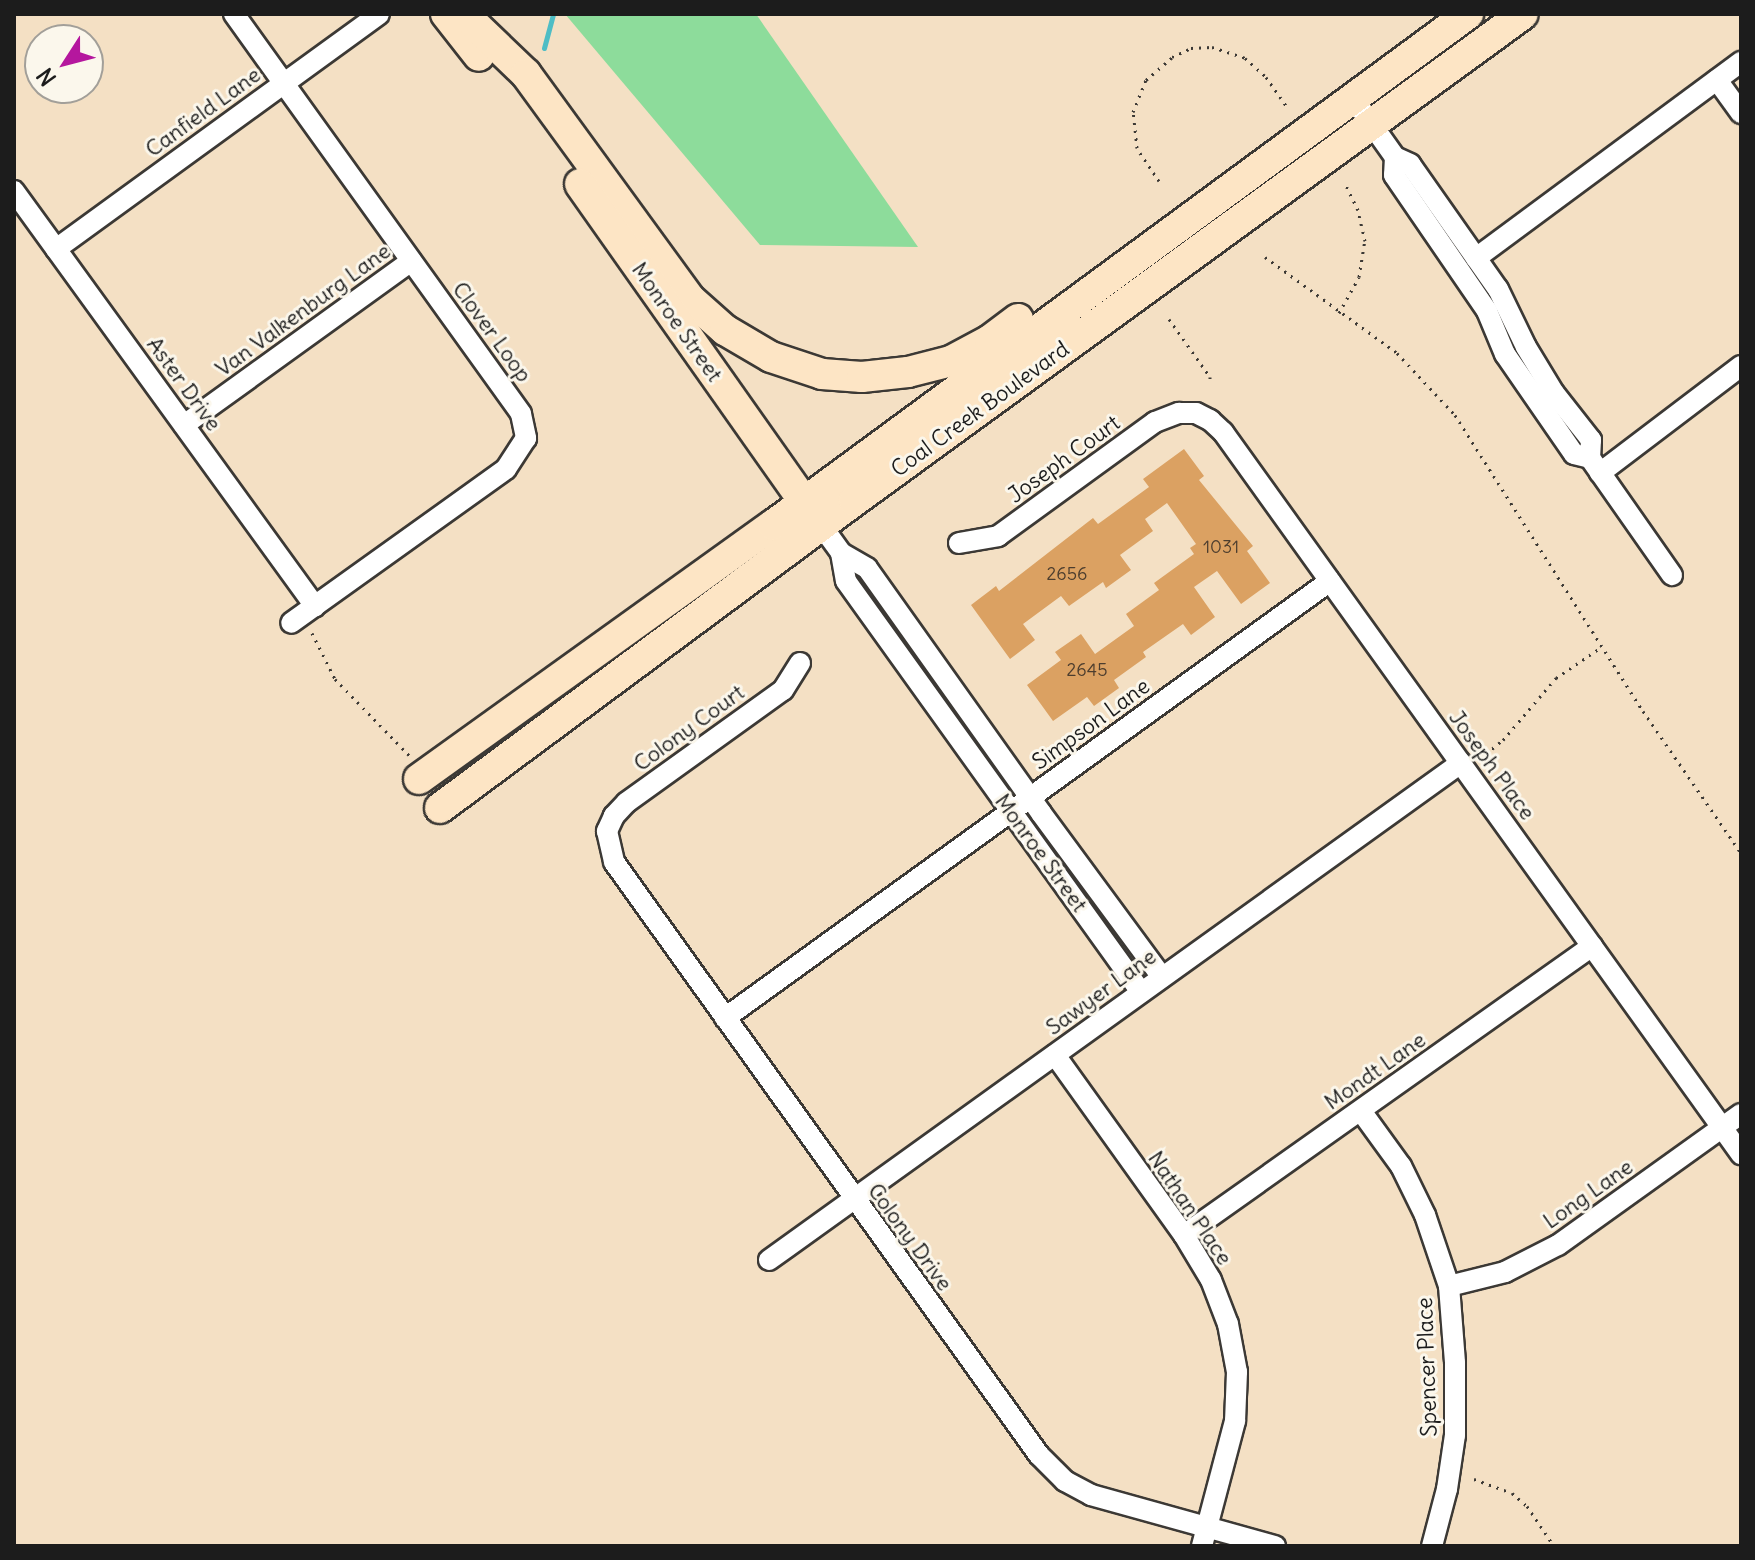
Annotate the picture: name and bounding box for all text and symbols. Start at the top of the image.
north arrow [24,24,104,104]
street label: Canfield Lane [140,61,266,163]
text: N [30,63,62,91]
street label: Van Valkenburg Lane [210,238,396,382]
street label: Monroe Street [626,257,728,387]
street label: Clover Loop [447,277,537,387]
street label: Aster Drive [141,332,227,436]
street label: Coal Creek Boulevard [886,336,1074,482]
street label: Joseph Court [1003,410,1125,508]
house number: 1031 [1203,536,1239,558]
house number: 2656 [1047,563,1087,585]
house number: 2645 [1066,659,1108,681]
street label: Simpson Lane [1027,673,1155,775]
street label: Colony Court [629,679,749,777]
street label: Joseph Place [1443,705,1541,825]
street label: Monroe Street [989,789,1093,917]
street label: Sawyer Lane [1041,943,1161,1041]
street label: Mondt Lane [1319,1027,1431,1115]
street label: Nathan Place [1142,1146,1238,1270]
street label: Long Lane [1538,1154,1638,1234]
street label: Colony Drive [862,1178,958,1296]
street label: Spencer Place [1411,1297,1443,1437]

